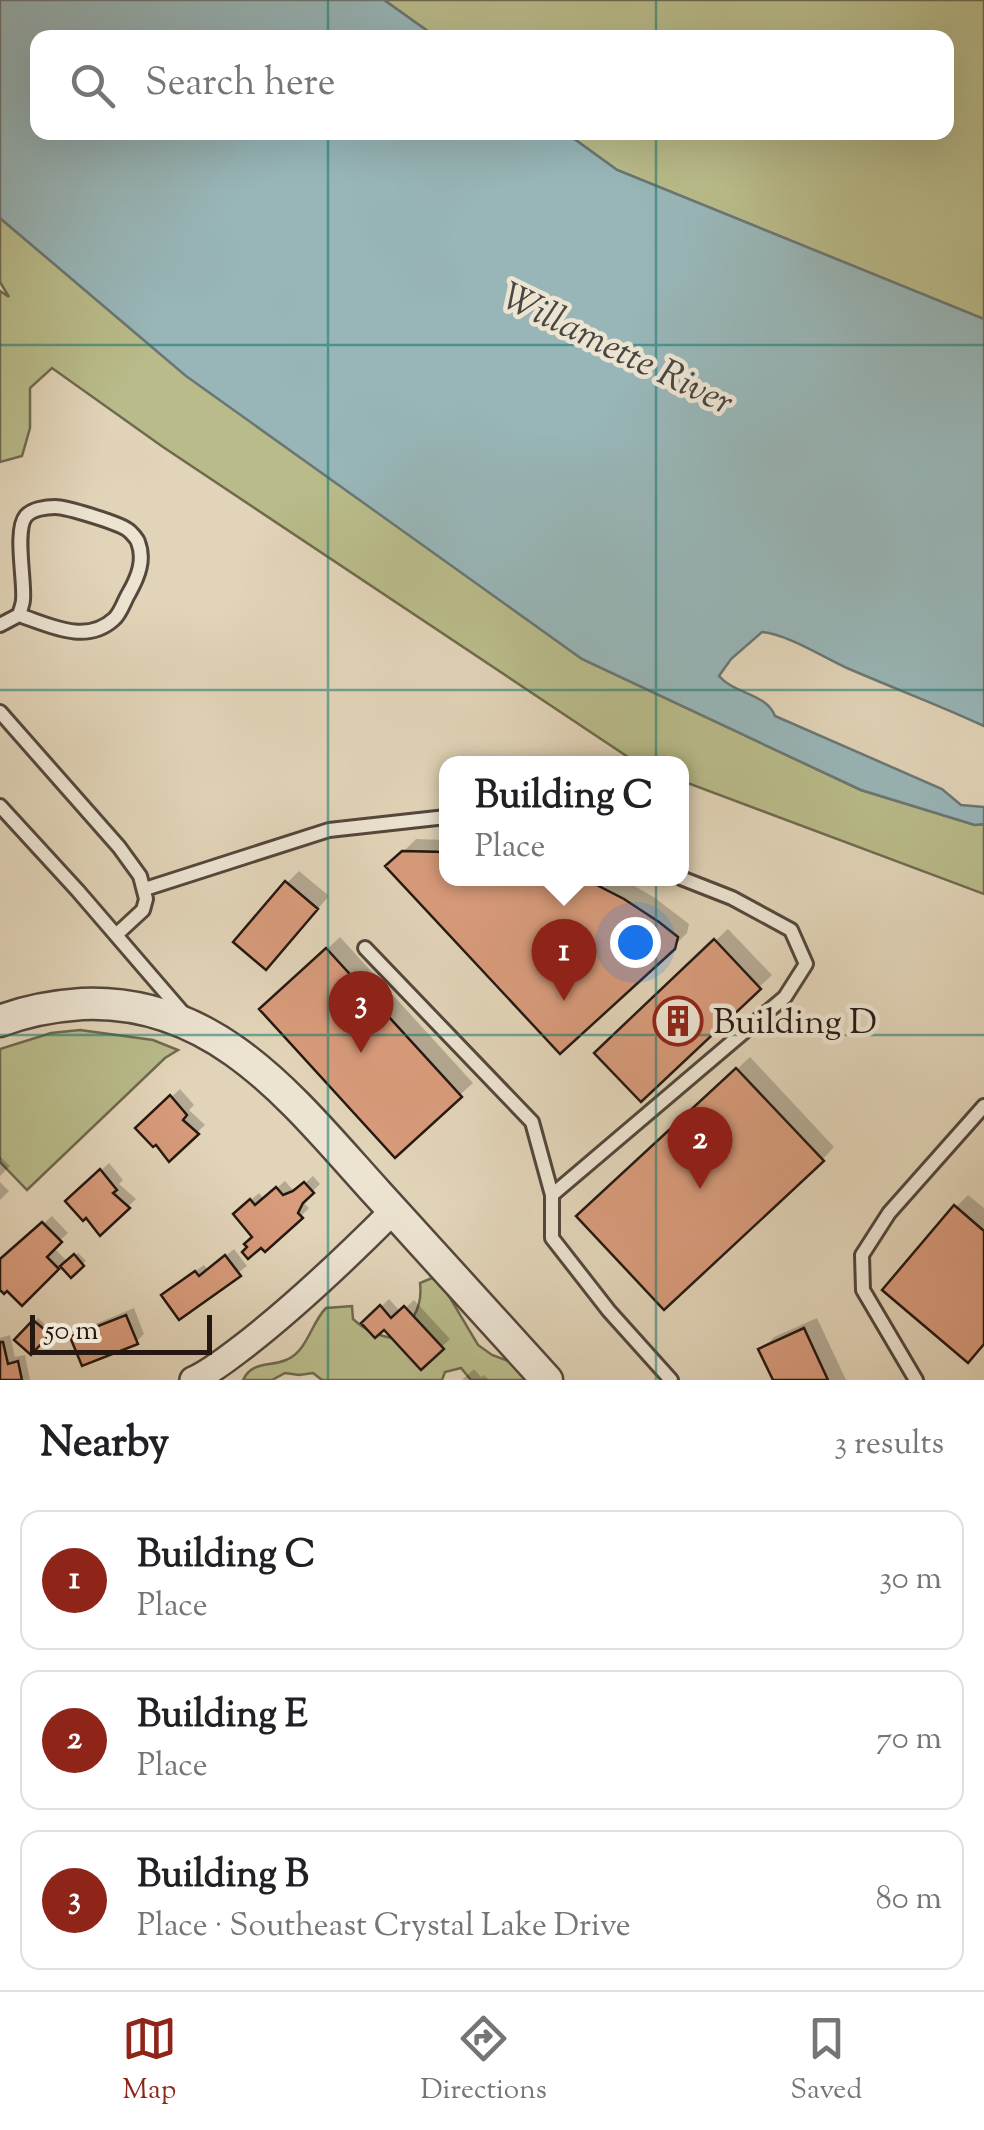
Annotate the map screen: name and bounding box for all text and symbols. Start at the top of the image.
search box [30,30,954,140]
icon: search [65,58,120,113]
text: Search here [145,58,336,112]
water label: Willamette River [491,272,742,431]
popup [439,756,689,886]
text: Building C [475,771,653,825]
text: Place [475,825,545,871]
your location [610,917,661,968]
pin: 1 [532,918,596,1001]
pin: 3 [328,970,394,1053]
building icon: Building D [652,995,704,1047]
place label: Building D [713,999,877,1050]
pin: 2 [668,1106,732,1189]
scale bar [30,1310,212,1354]
text: 50 m [45,1312,99,1352]
text: Nearby [40,1415,169,1475]
text: 3 results [834,1422,944,1468]
text: Building C [137,1530,316,1584]
text: 1 [69,1557,80,1603]
text: 30 m [879,1557,942,1603]
text: Place [137,1584,208,1630]
text: Building E [137,1690,308,1744]
text: 2 [67,1717,82,1763]
text: 70 m [876,1717,942,1763]
text: Place [137,1744,208,1790]
text: Building B [137,1850,309,1904]
text: 3 [68,1877,81,1923]
text: 80 m [876,1877,942,1923]
text: Place · Southeast Crystal Lake Drive [137,1904,631,1950]
tab: Map [122,2011,177,2111]
tab: Directions [420,2011,547,2111]
tab: Saved [790,2011,862,2111]

